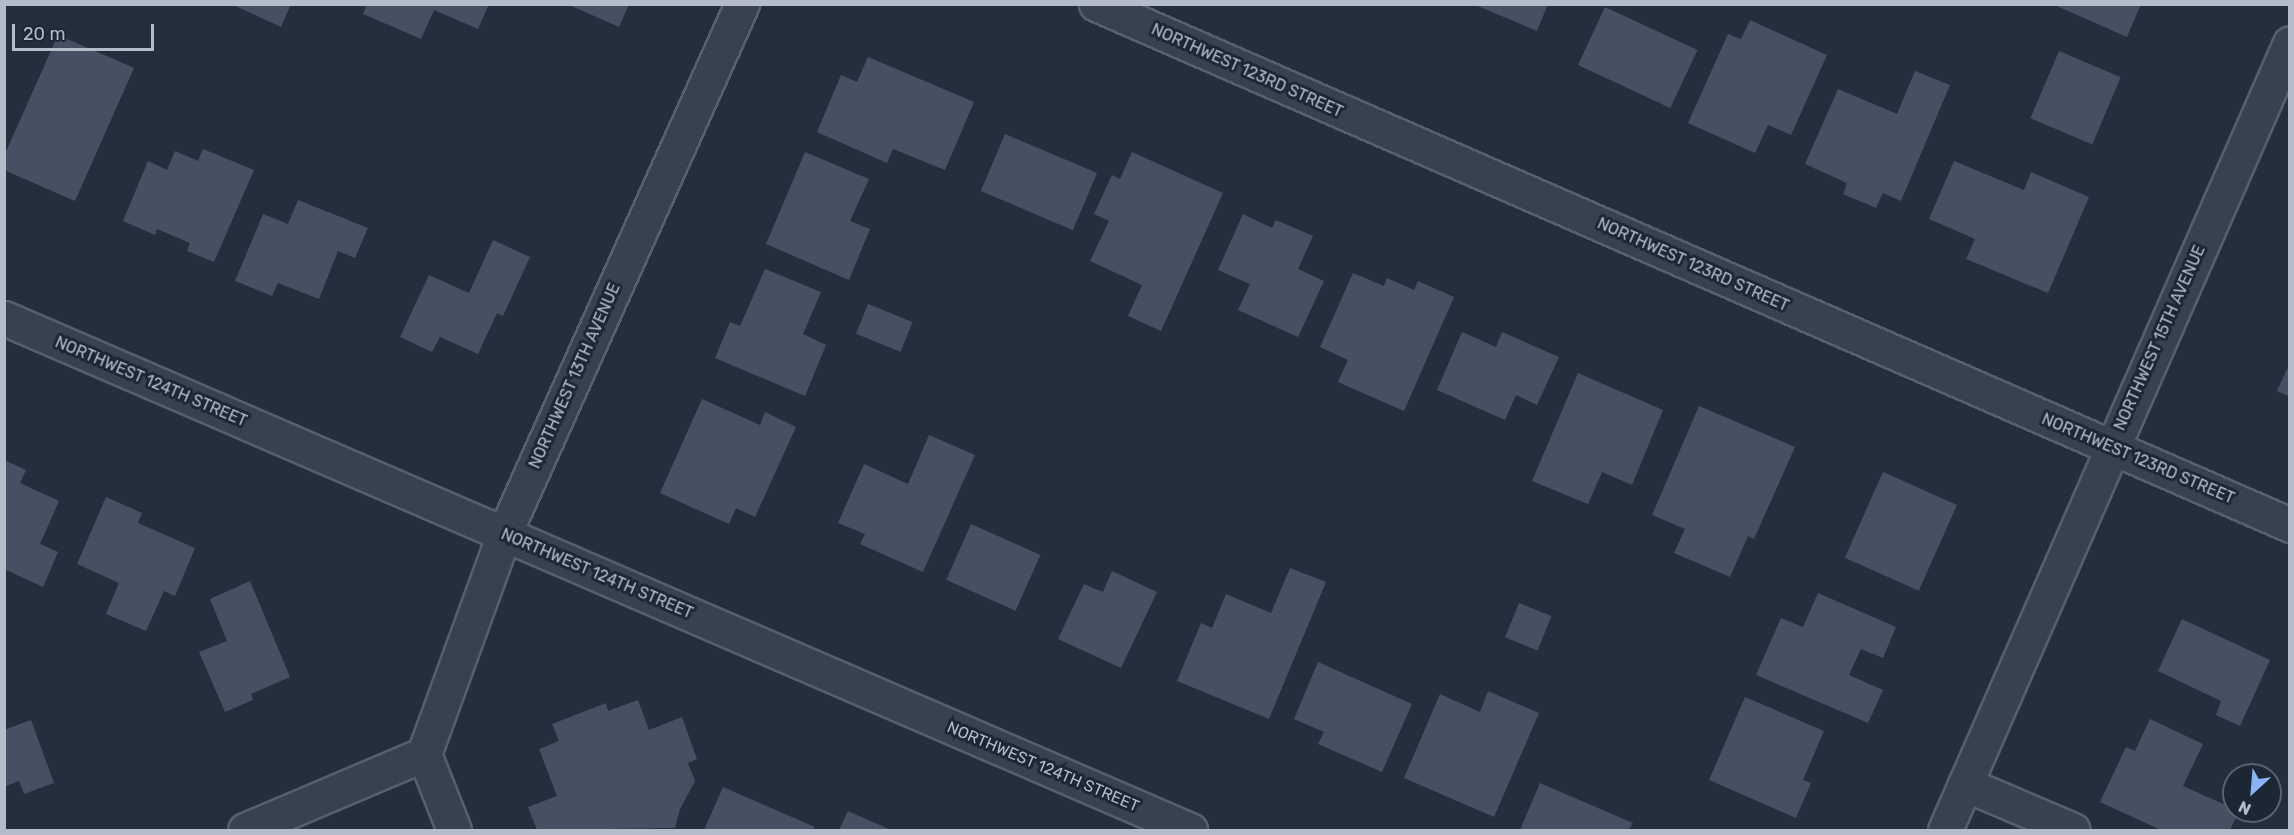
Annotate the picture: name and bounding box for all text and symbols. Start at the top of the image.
scale bar [15,12,158,50]
street label: NORTHWEST 123RD STREET [1148,20,1346,122]
text: 20 m [23,23,65,45]
street label: NORTHWEST 123RD STREET [1594,214,1792,316]
street label: NORTHWEST 15TH AVENUE [2110,242,2210,434]
street label: NORTHWEST 13TH AVENUE [525,280,625,472]
street label: NORTHWEST 124TH STREET [52,333,250,431]
street label: NORTHWEST 123RD STREET [2039,410,2237,508]
street label: NORTHWEST 124TH STREET [498,525,696,623]
street label: NORTHWEST 124TH STREET [944,718,1142,816]
north arrow [2222,763,2282,823]
text: N [2235,797,2254,819]

